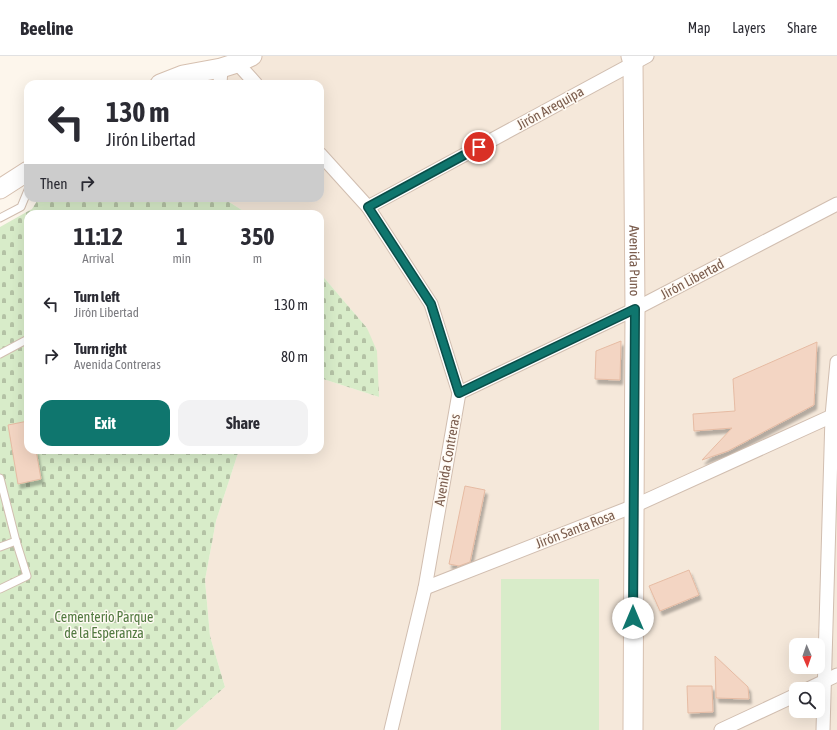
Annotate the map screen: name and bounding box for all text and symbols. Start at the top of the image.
text: Beeline [20,17,73,39]
text: Map [688,20,710,36]
text: Layers [732,20,765,36]
text: Share [787,20,817,36]
street label: Jirón Arequipa [514,83,586,133]
icon: left [40,96,92,148]
text: 130 m [106,96,169,128]
text: Jirón Libertad [106,129,196,150]
pin [462,130,496,164]
icon: arrive [468,136,490,158]
icon: right [76,172,98,194]
text: Then [40,175,68,192]
text: 11:12 [74,223,123,250]
text: 1 [176,223,187,250]
text: 350 [241,223,274,250]
street label: Avenida Puno [626,225,643,296]
text: Arrival [82,251,114,266]
text: min [172,251,191,266]
text: m [253,251,262,266]
street label: Jirón Libertad [657,256,727,302]
text: Turn left [74,288,120,305]
icon: left [40,293,62,315]
text: 130 m [274,296,308,313]
text: Jirón Libertad [74,305,139,320]
text: Turn right [74,340,127,357]
icon: right [40,345,62,367]
text: 80 m [281,348,308,365]
text: Avenida Contreras [74,357,161,372]
button: Exit [40,400,170,446]
button: Share [178,400,308,446]
street label: Avenida Contreras [431,413,463,507]
street label: Jirón Santa Rosa [533,507,617,551]
position arrow [612,597,654,639]
park label: Cementerio Parque de la Esperanza [55,609,153,641]
north arrow [789,638,825,674]
map controls [789,638,825,718]
button: search [789,682,825,718]

